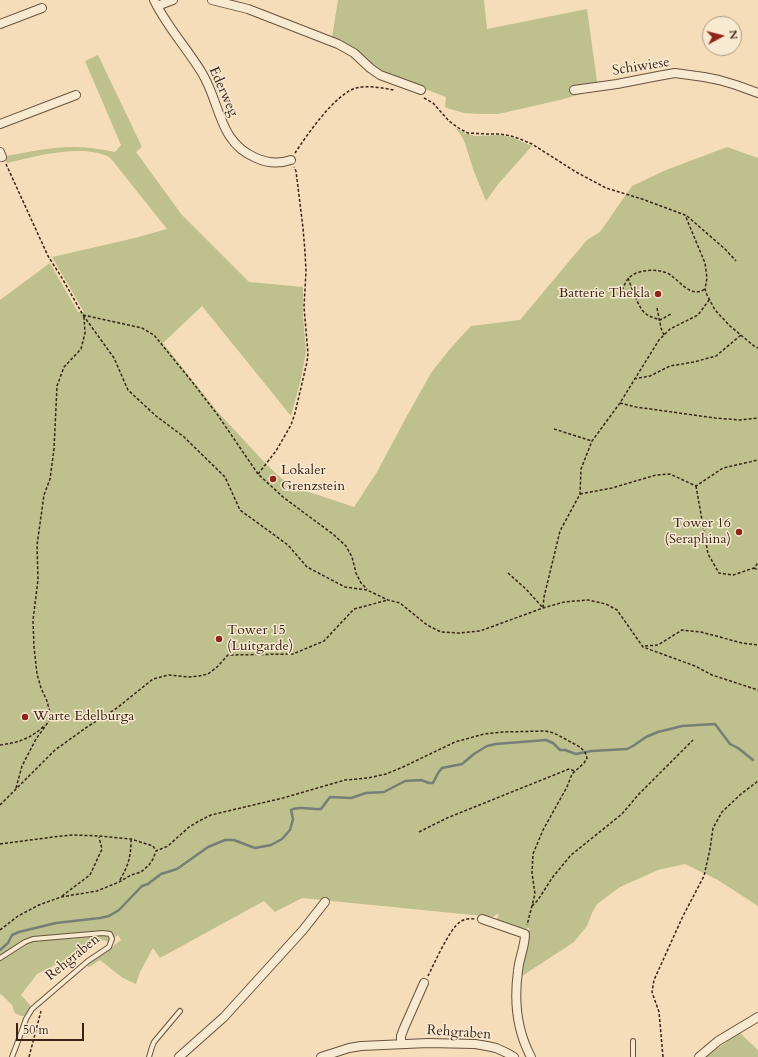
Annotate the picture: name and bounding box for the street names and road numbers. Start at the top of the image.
street label: Schiwiese [611,54,671,80]
street label: Ederweg [205,64,241,120]
street label: Rehgraben [43,931,103,985]
street label: Rehgraben [426,1022,492,1044]

